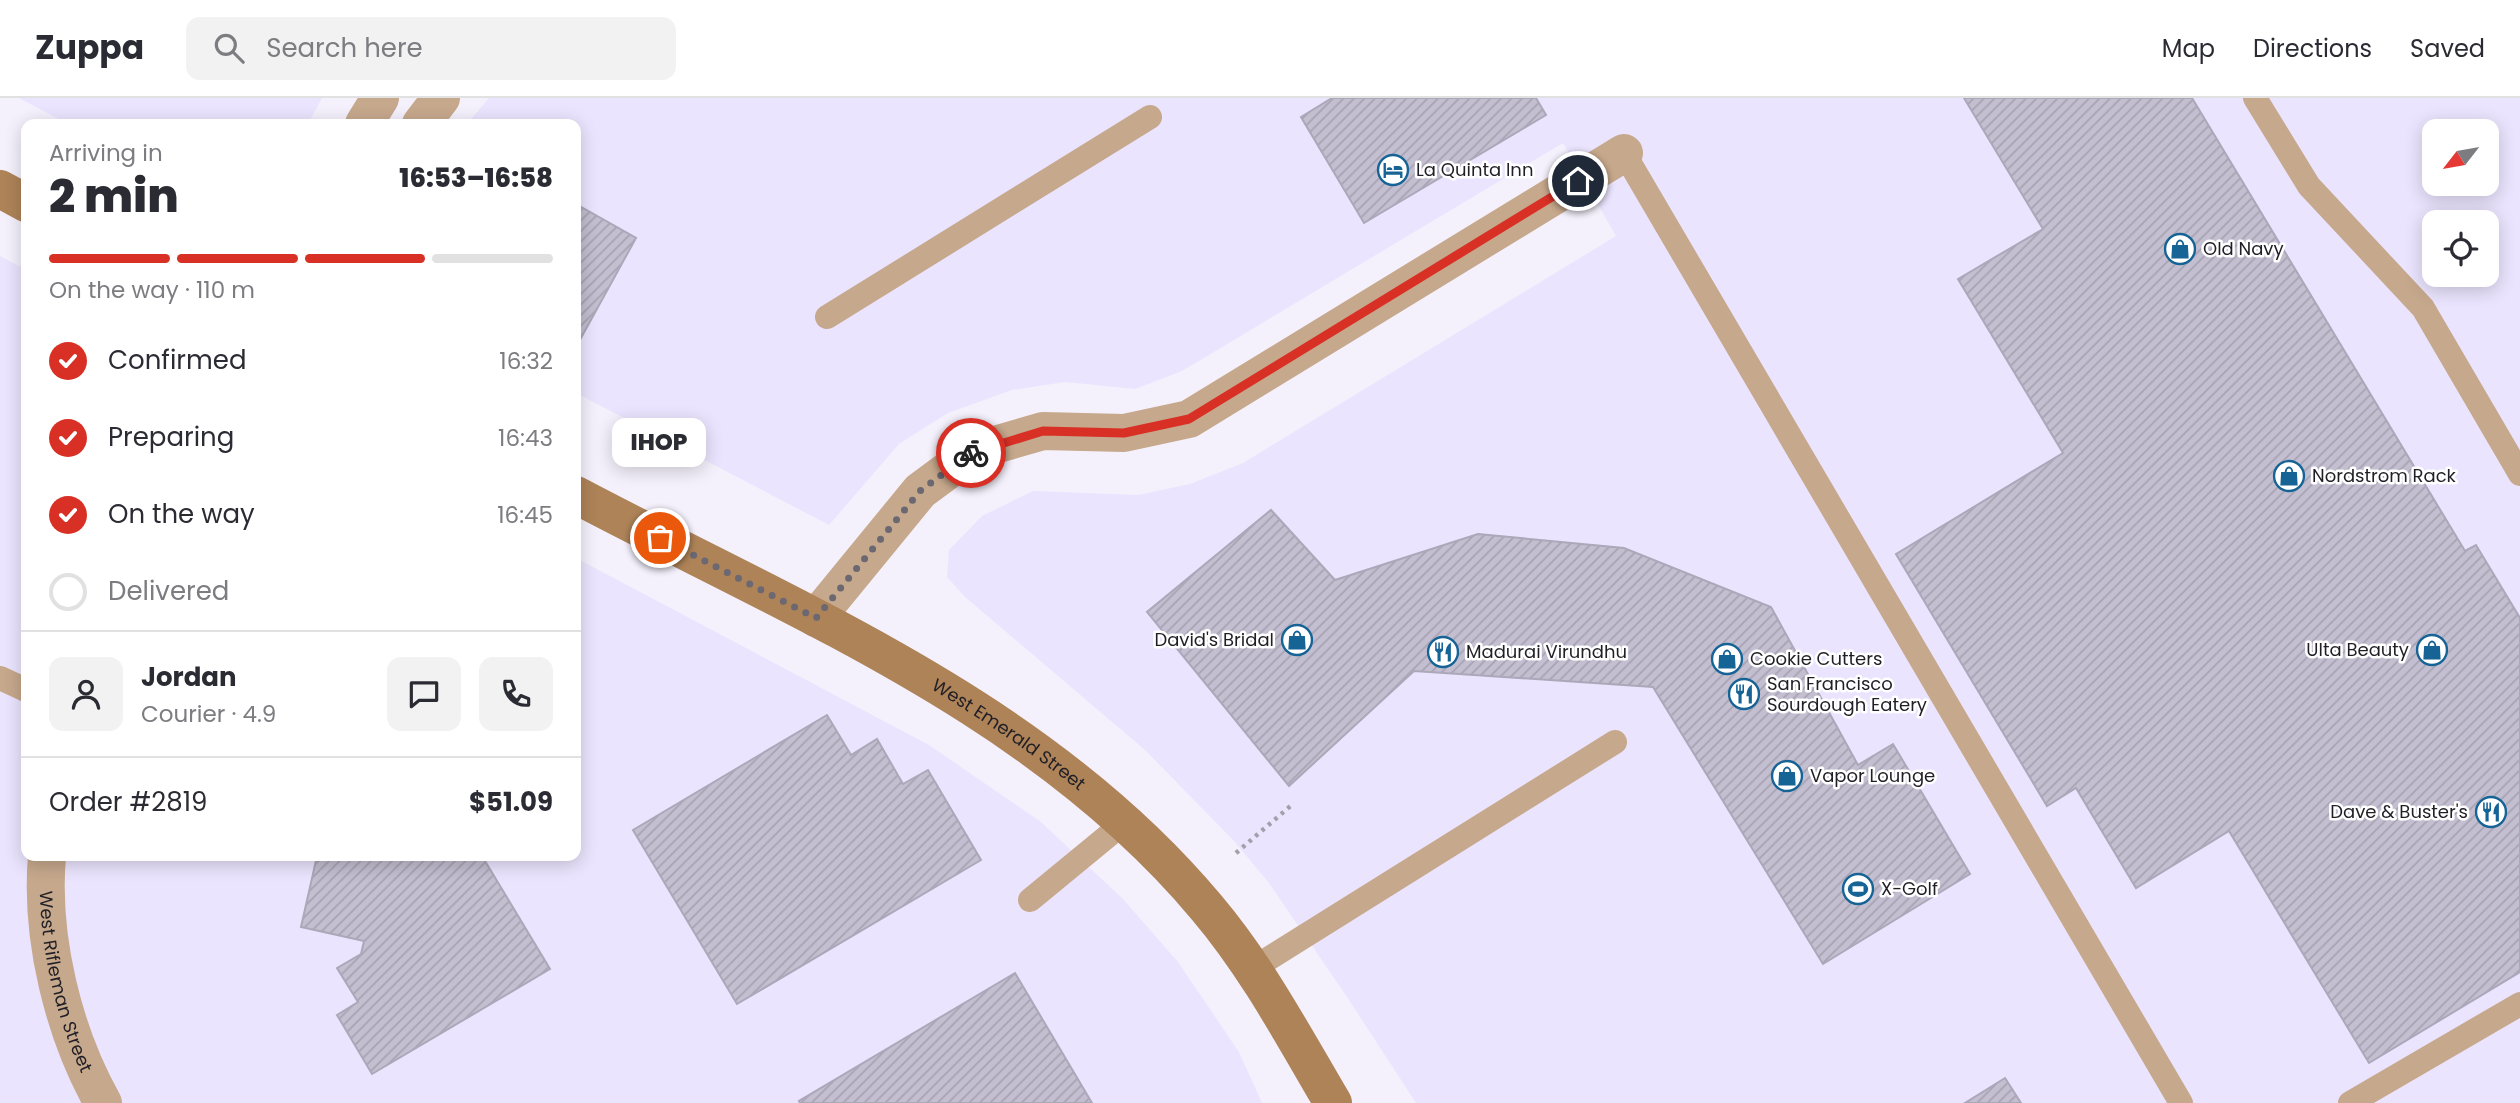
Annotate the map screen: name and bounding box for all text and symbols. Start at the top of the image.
search box [186,17,676,80]
text: Zuppa [35,24,144,71]
icon: search [210,29,248,67]
text: Search here [266,30,423,66]
text: Map [2162,32,2215,65]
text: Directions [2253,32,2372,65]
text: Saved [2410,32,2485,65]
north arrow [2422,119,2499,196]
map controls [2422,119,2499,287]
text: Arriving in [49,137,163,169]
pin [1548,151,1608,211]
hotel icon: La Quinta Inn [1376,153,1410,187]
place label: La Quinta Inn [1416,157,1533,182]
text: 16:53–16:58 [399,160,553,196]
icon: home [1559,162,1597,200]
text: 2 min [49,164,179,228]
button: locate [2422,210,2499,287]
shop icon: Old Navy [2163,232,2197,266]
place label: Old Navy [2203,236,2284,261]
text: On the way · 110 m [49,274,255,306]
icon: check [49,342,87,380]
text: Confirmed [108,342,246,378]
text: 16:32 [499,345,553,377]
courier [936,418,1006,488]
icon: check [49,419,87,457]
text: Preparing [108,419,234,455]
callout: IHOP [613,419,707,468]
text: 16:43 [498,422,553,454]
text: IHOP [631,426,687,458]
icon: bike [952,434,990,472]
shop icon: Nordstrom Rack [2272,459,2306,493]
place label: Nordstrom Rack [2312,463,2457,488]
icon: check [49,496,87,534]
text: On the way [108,496,255,532]
text: 16:45 [497,499,553,531]
pin [630,508,690,568]
icon: bag [641,519,679,557]
text: Delivered [108,573,229,609]
shop icon: David's Bridal [1280,623,1314,657]
place label: David's Bridal [1154,627,1274,652]
shop icon: Ulta Beauty [2415,633,2449,667]
restaurant icon: Madurai Virundhu [1426,635,1460,669]
place label: Ulta Beauty [2306,637,2409,662]
place label: Madurai Virundhu [1466,639,1627,664]
shop icon: Cookie Cutters [1710,642,1744,676]
place label: Cookie Cutters [1750,646,1882,671]
button: person [49,657,123,731]
button: chat [387,657,461,731]
button: phone [479,657,553,731]
text: Jordan [141,659,237,695]
place label: San Francisco Sourdough Eatery [1767,671,1927,717]
street label: West Emerald Street [927,672,1091,796]
restaurant icon: San Francisco Sourdough Eatery [1727,677,1761,711]
text: Courier · 4.9 [141,698,276,730]
shop icon: Vapor Lounge [1770,759,1804,793]
place label: Vapor Lounge [1810,763,1935,788]
text: Order #2819 [49,784,207,820]
text: $51.09 [469,784,553,820]
restaurant icon: Dave & Buster's [2474,795,2508,829]
place label: Dave & Buster's [2330,799,2468,824]
sports icon: X-Golf [1841,872,1875,906]
place label: X-Golf [1881,876,1938,901]
street label: West Rifleman Street [34,890,99,1076]

